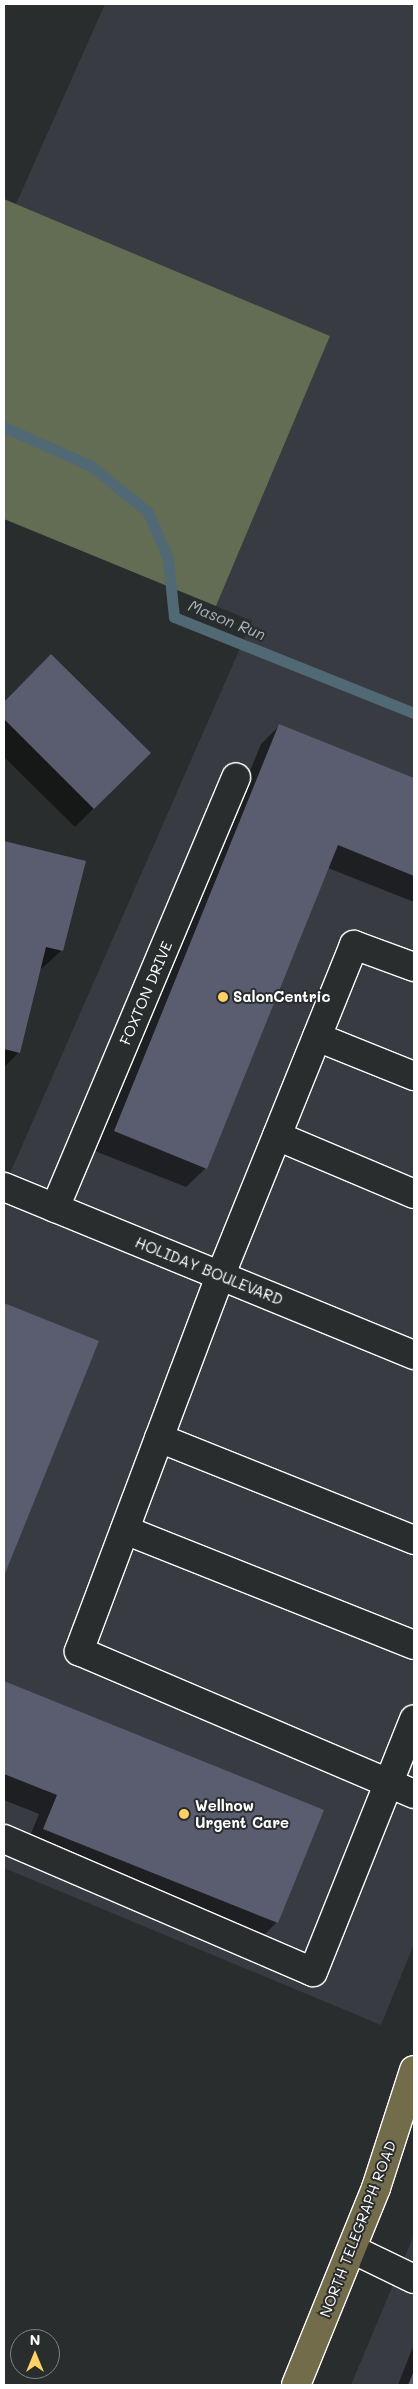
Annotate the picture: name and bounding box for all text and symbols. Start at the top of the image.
water label: Mason Run [185,596,269,644]
street label: FOXTON DRIVE [116,938,176,1048]
place label: SalonCentric [233,988,331,1006]
marker: SalonCentric [217,991,229,1003]
street label: HOLIDAY BOULEVARD [133,1233,285,1309]
place label: Wellnow Urgent Care [195,1796,289,1831]
marker: Wellnow Urgent Care [177,1807,191,1821]
street label: NORTH TELEGRAPH ROAD [316,2138,400,2320]
north arrow [10,2329,60,2379]
text: N [30,2330,40,2349]

